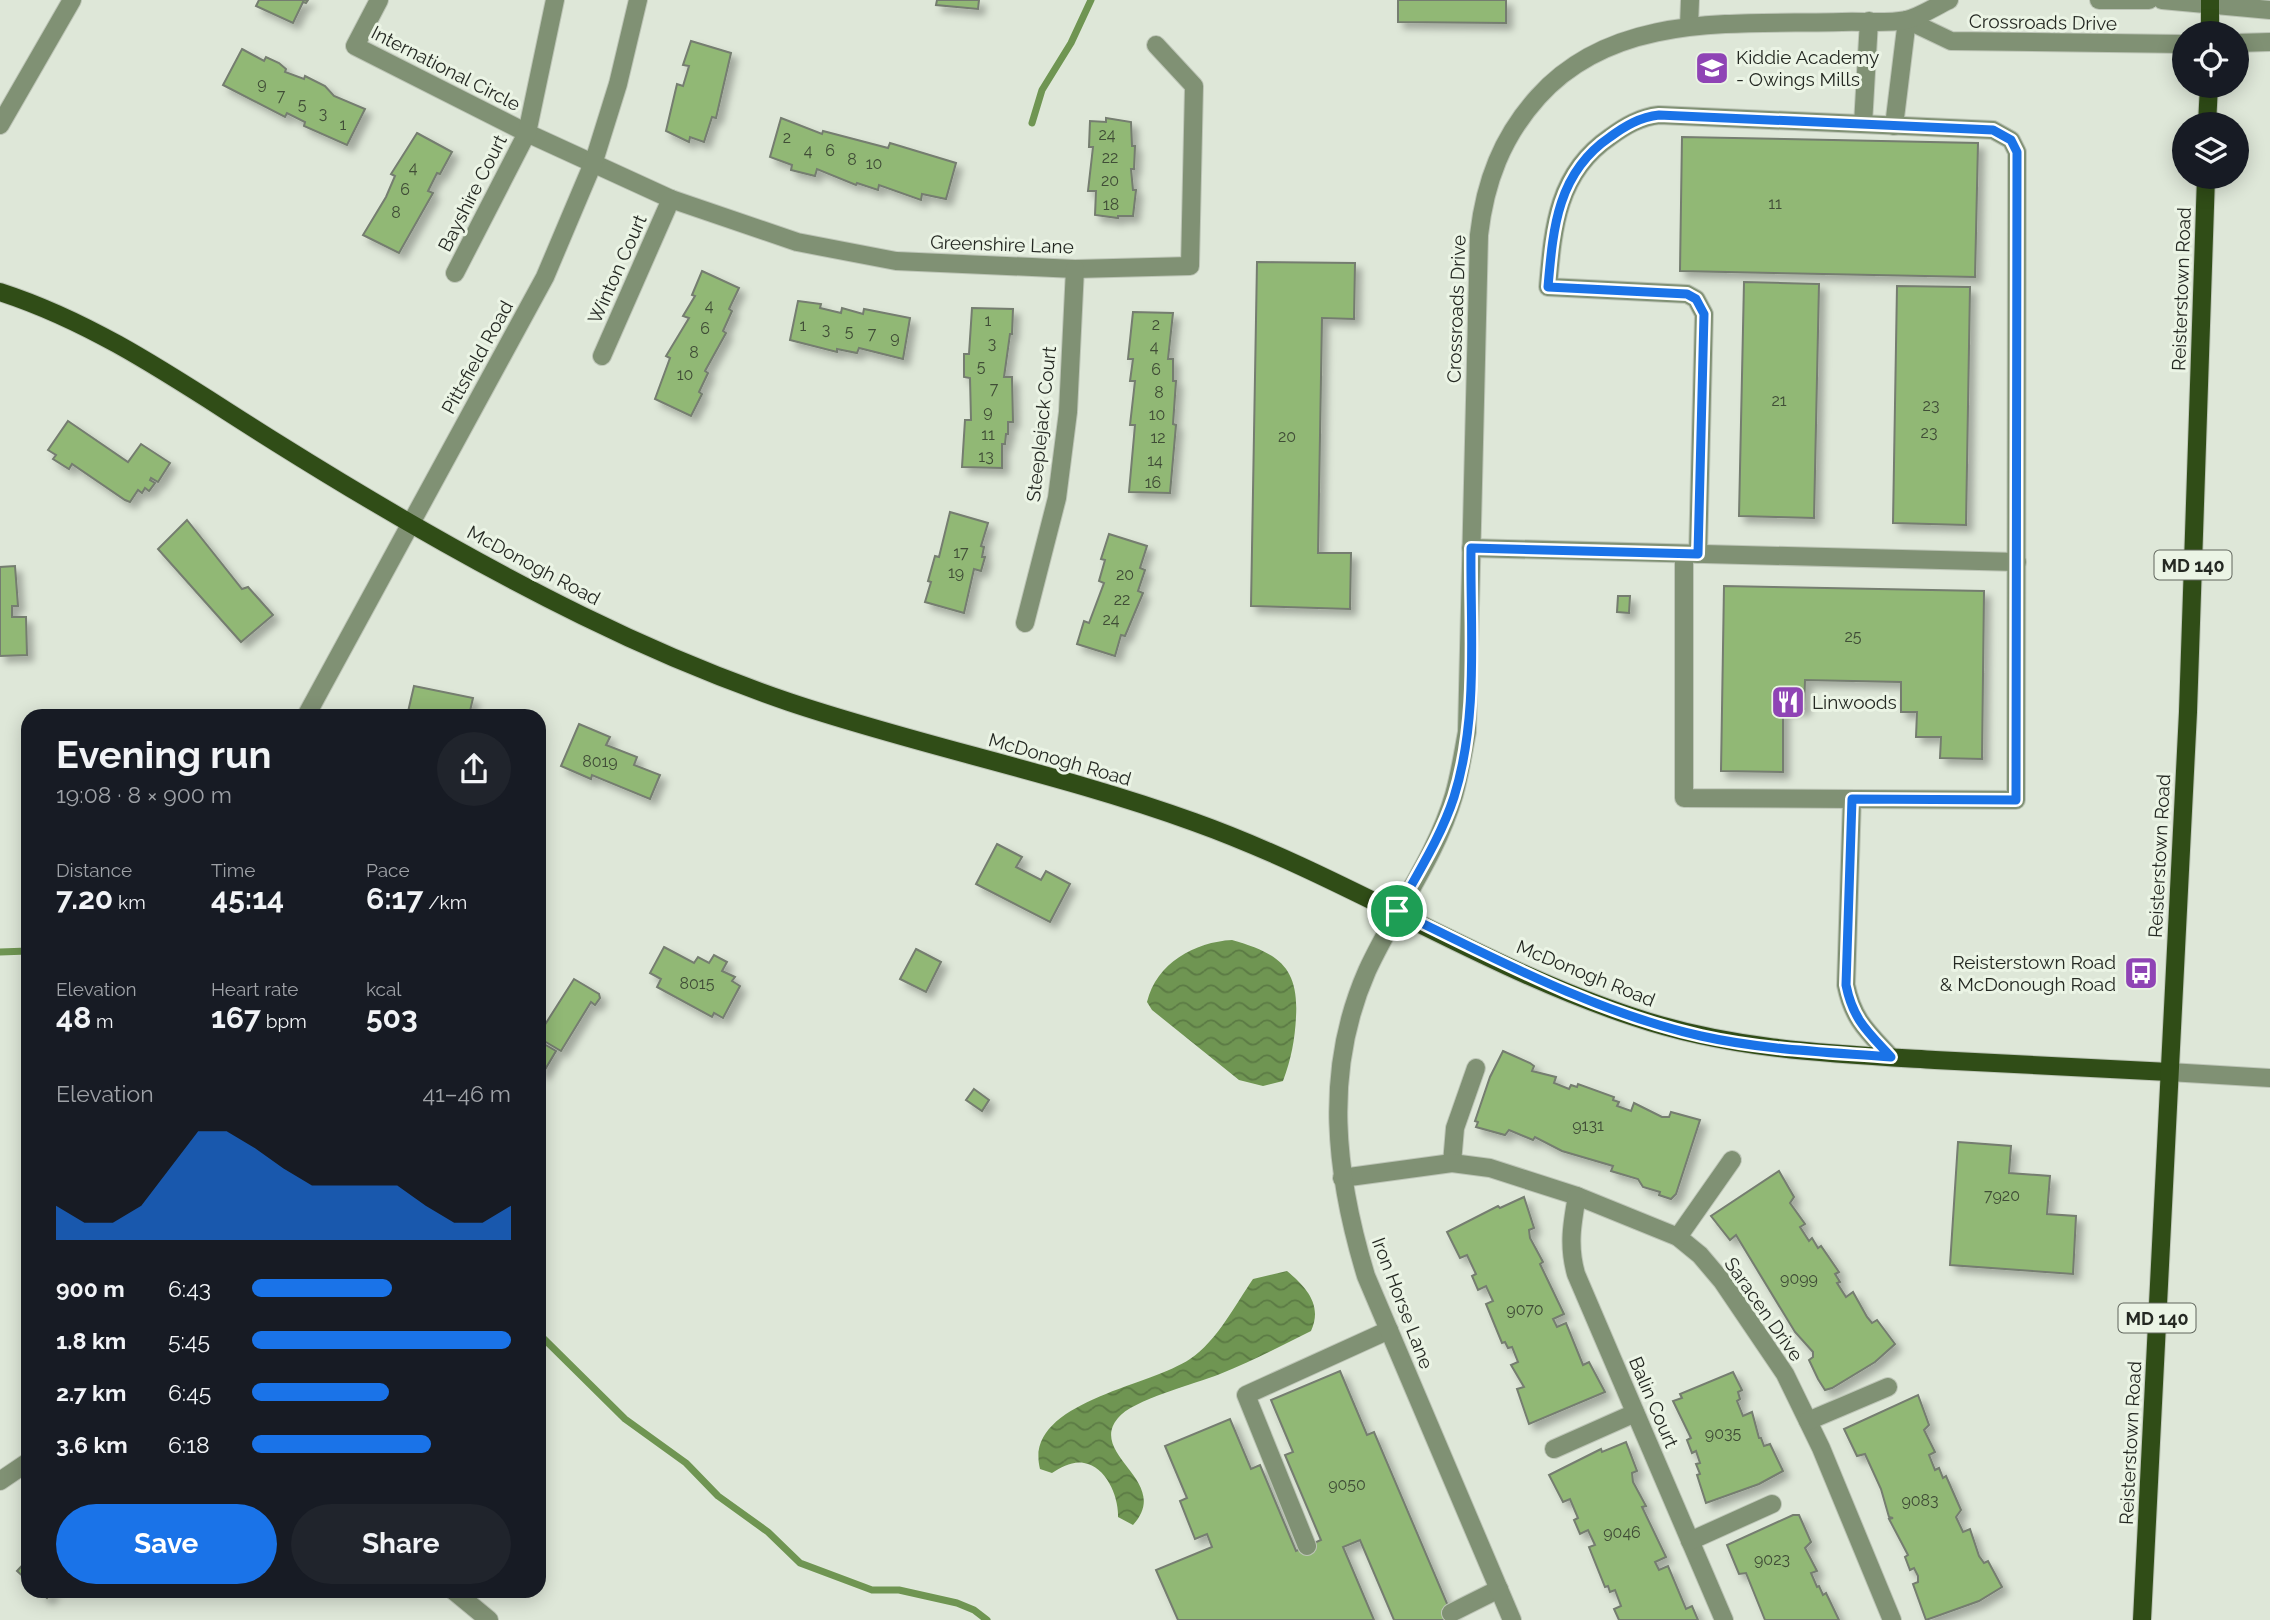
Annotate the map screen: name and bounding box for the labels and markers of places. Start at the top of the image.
place label: Kiddie Academy - Owings Mills [1736,46,1879,90]
school or university icon: Kiddie Academy - Owings Mills [1693,49,1731,87]
restaurant icon: Linwoods [1769,683,1807,721]
place label: Linwoods [1812,691,1897,713]
pin [1367,881,1427,941]
place label: Reisterstown Road & McDonough Road [1940,951,2116,995]
bus stop icon: Reisterstown Road & McDonough Road [2122,954,2160,992]

